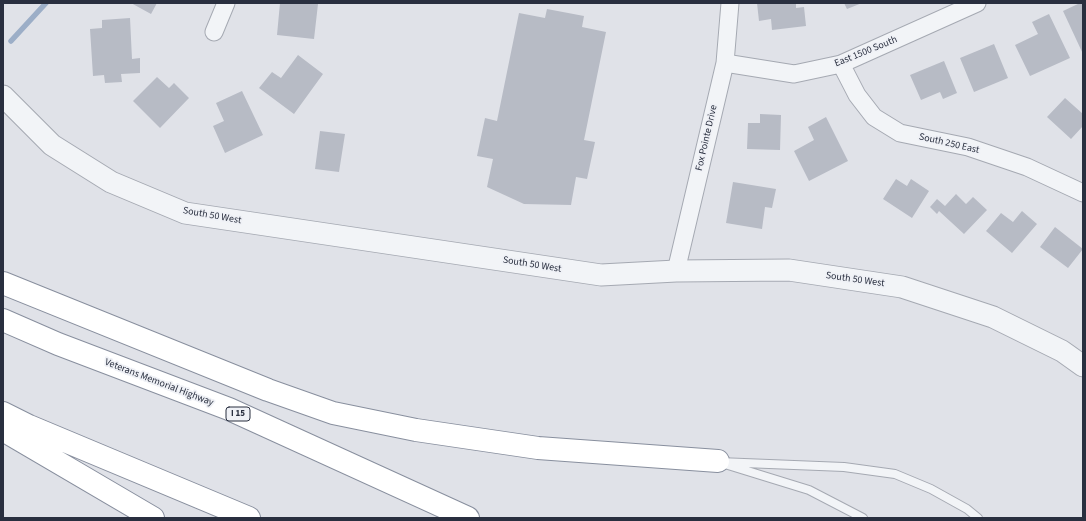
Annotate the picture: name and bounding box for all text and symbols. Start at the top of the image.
street label: East 1500 South [833,34,899,70]
street label: Fox Pointe Drive [694,104,720,172]
street label: South 250 East [918,131,980,157]
street label: South 50 West [182,205,242,227]
street label: South 50 West [502,254,562,276]
street label: South 50 West [825,270,885,290]
street label: Veterans Memorial Highway [103,357,215,409]
road number: I 15 [226,407,250,421]

